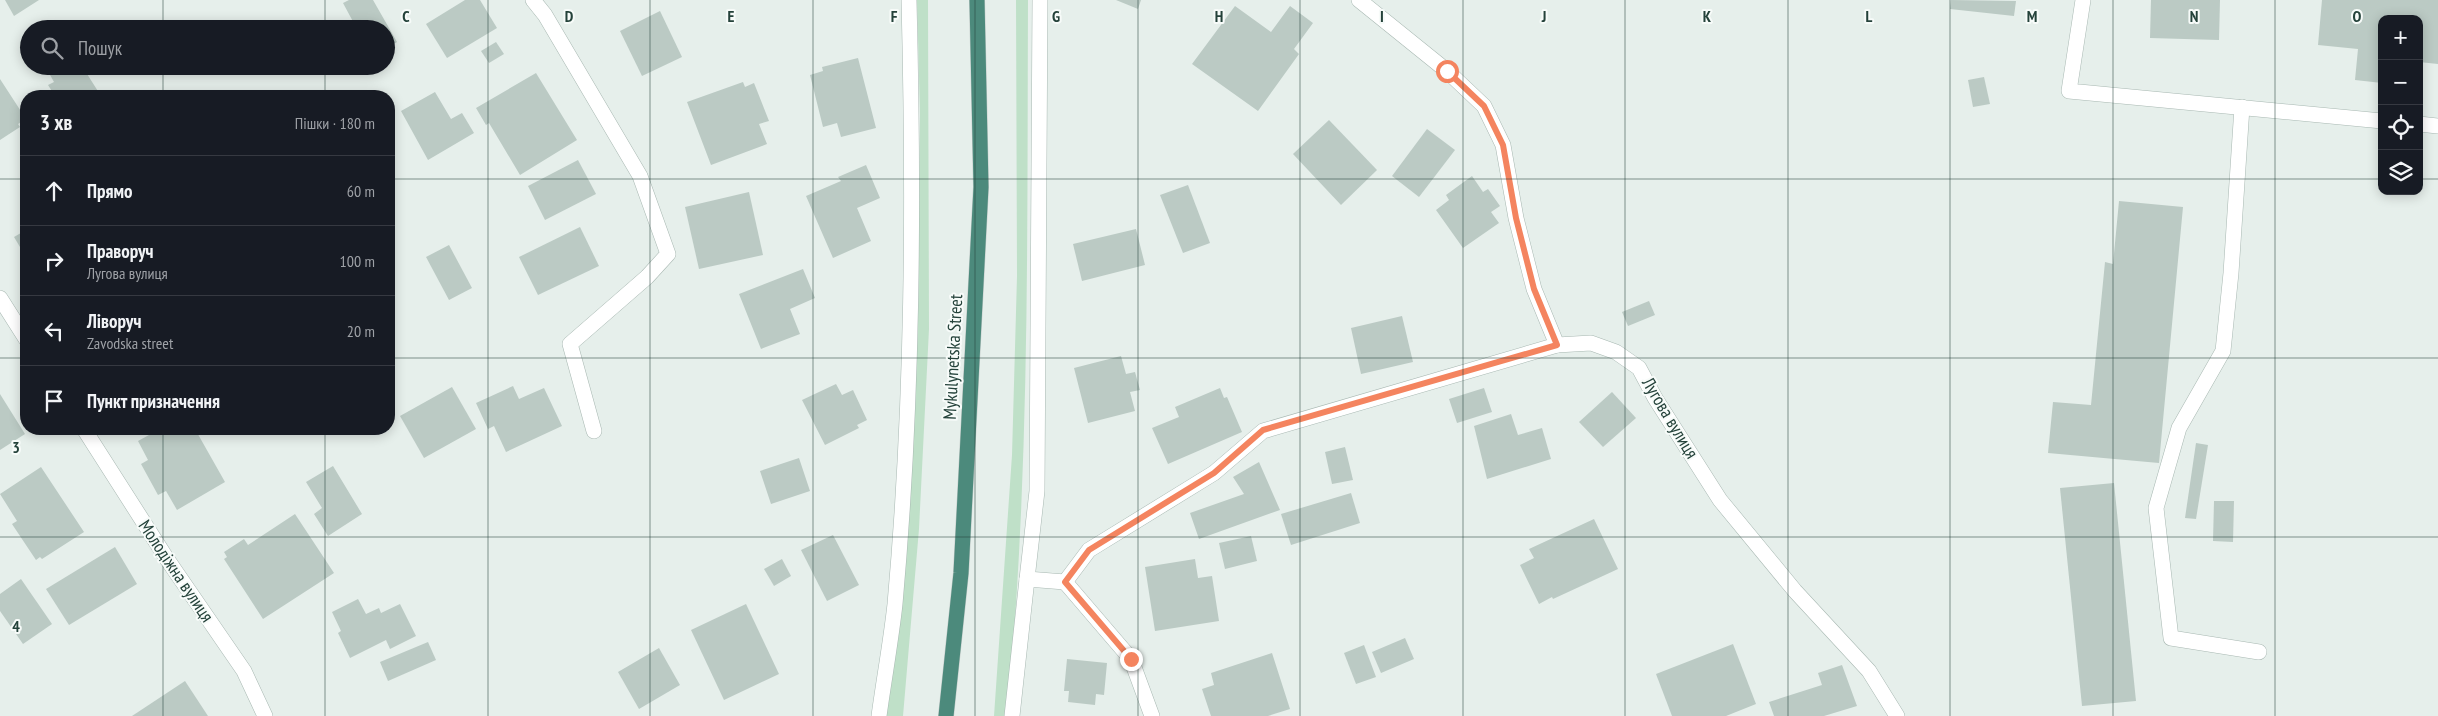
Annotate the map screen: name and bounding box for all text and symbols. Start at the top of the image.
text: C [402,6,410,26]
text: D [565,6,574,26]
text: E [728,6,735,26]
text: F [891,6,898,26]
text: G [1052,6,1060,26]
text: H [1215,6,1223,26]
text: I [1380,6,1384,26]
text: J [1541,6,1546,26]
text: K [1703,6,1712,26]
text: L [1866,6,1873,26]
text: M [2027,6,2037,26]
text: N [2190,6,2198,26]
text: O [2353,6,2362,26]
map controls [2378,15,2423,195]
button: + [2378,15,2423,60]
search box [20,20,395,75]
icon: search [38,34,66,62]
text: Пошук [78,36,122,60]
route start [1436,60,1459,83]
button: − [2378,60,2423,105]
button: locate [2378,105,2423,150]
text: 3 хв [40,109,72,136]
text: Пішки · 180 m [295,113,375,133]
button: layers [2378,150,2423,195]
icon: ahead [40,177,68,205]
text: Прямо [87,179,132,203]
text: 60 m [347,181,375,201]
text: Праворуч [87,239,154,263]
icon: right [40,247,68,275]
text: 100 m [340,251,375,271]
text: Лугова вулиця [87,263,168,283]
street label: Mykulynetska Street [938,294,967,420]
text: Ліворуч [87,309,141,333]
icon: left [40,317,68,345]
text: 20 m [347,321,375,341]
text: Zavodska street [87,333,173,353]
street label: Лугова вулиця [1637,372,1704,463]
icon: arrive [40,387,68,415]
text: Пункт призначення [87,389,220,413]
text: 3 [12,437,20,457]
street label: Молодіжна вулиця [134,515,219,626]
text: 4 [12,616,20,636]
route end [1120,648,1143,671]

